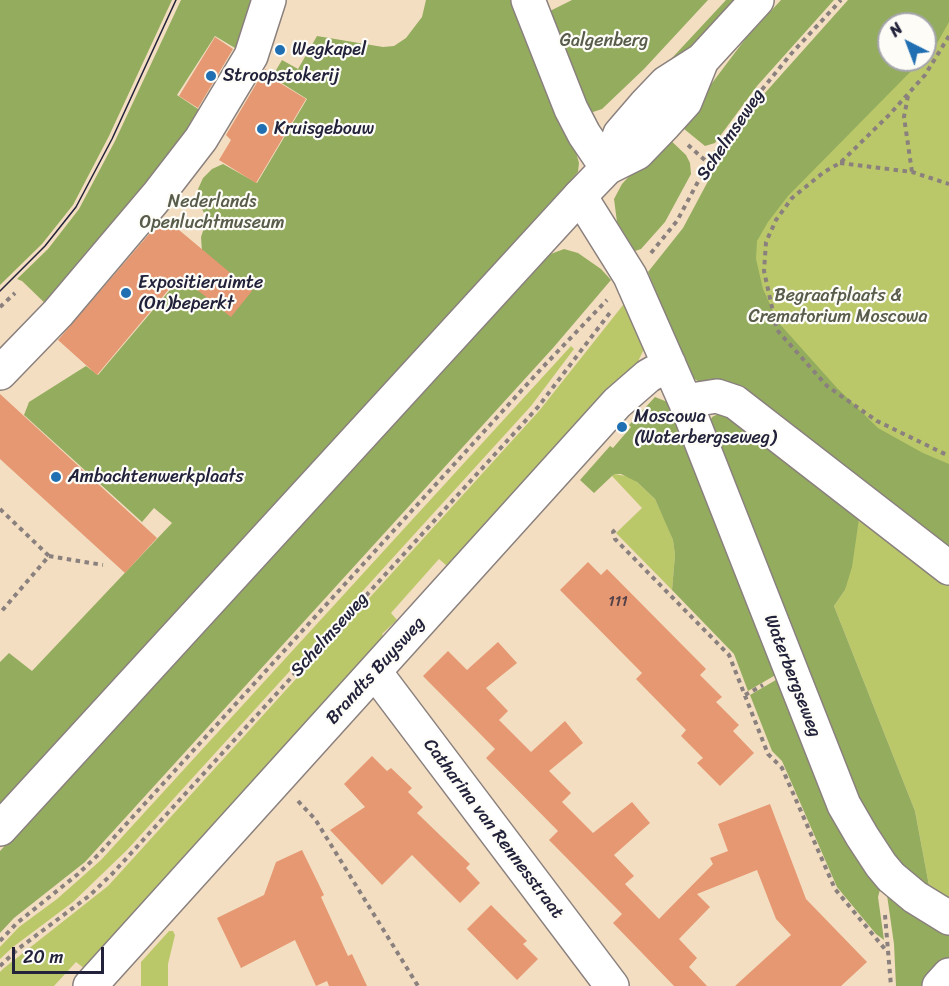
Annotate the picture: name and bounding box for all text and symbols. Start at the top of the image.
north arrow [877,12,937,72]
text: N [882,15,910,44]
park label: Galgenberg [560,30,648,52]
place label: Wegkapel [292,39,366,61]
marker: Wegkapel [273,43,287,57]
place label: Stroopstokerij [223,65,339,87]
marker: Stroopstokerij [204,69,218,83]
street label: Schelmseweg [693,85,769,185]
place label: Kruisgebouw [274,118,374,140]
marker: Kruisgebouw [255,122,269,136]
park label: Nederlands Openluchtmuseum [139,191,285,234]
place label: Expositieruimte (On)beperkt [138,272,263,314]
park label: Begraafplaats & Crematorium Moscowa [748,285,928,328]
marker: Expositieruimte (On)beperkt [119,286,133,300]
place label: Moscowa (Waterbergseweg) [634,406,776,448]
marker: Moscowa (Waterbergseweg) [615,420,629,434]
place label: Ambachtenwerkplaats [68,466,244,488]
marker: Ambachtenwerkplaats [49,470,63,484]
street label: Schelmseweg [287,589,373,681]
house number: 111 [608,593,628,611]
street label: Waterbergseweg [759,612,825,740]
street label: Brandts Buysweg [322,613,430,729]
street label: Catharina van Rennesstraat [418,735,568,923]
scale bar [15,935,106,973]
text: 20 m [23,941,63,973]

